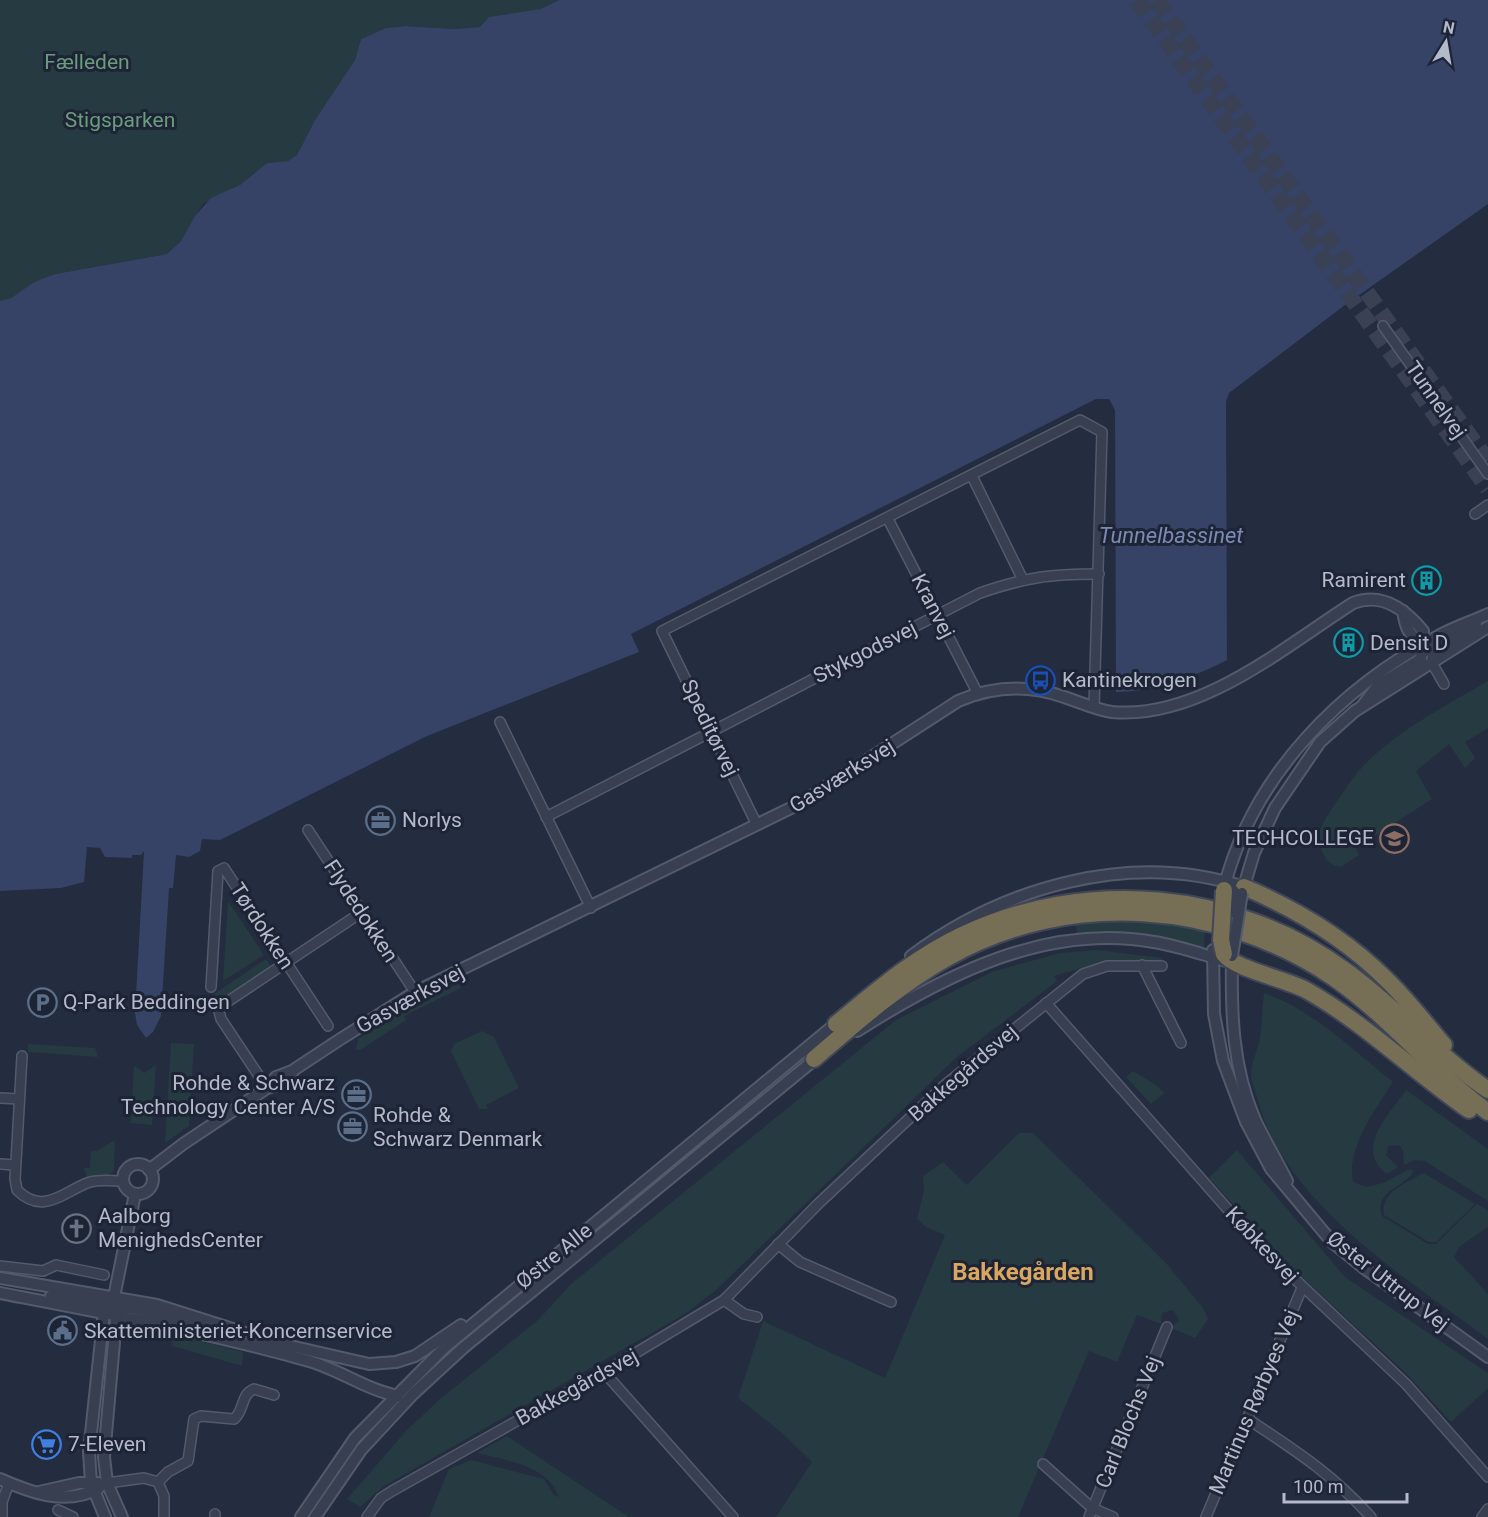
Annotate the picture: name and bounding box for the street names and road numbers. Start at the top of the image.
street label: Tunnelvej [1401,357,1471,443]
street label: Kranvej [907,570,959,642]
street label: Stykgodsvej [809,616,921,688]
street label: Speditørvej [676,676,744,780]
street label: Gasværksvej [785,734,899,818]
street label: Flydedokken [319,855,403,967]
street label: Tørdokken [225,878,299,974]
street label: Gasværksvej [352,960,468,1038]
street label: Bakkegårdsvej [904,1019,1022,1127]
street label: Købkesvej [1221,1202,1303,1288]
street label: Østre Alle [511,1218,597,1294]
street label: Øster Uttrup Vej [1322,1226,1454,1336]
street label: Martinus Rørbyes Vej [1204,1306,1304,1498]
street label: Bakkegårdsvej [512,1344,642,1430]
street label: Carl Blochs Vej [1091,1352,1165,1492]

